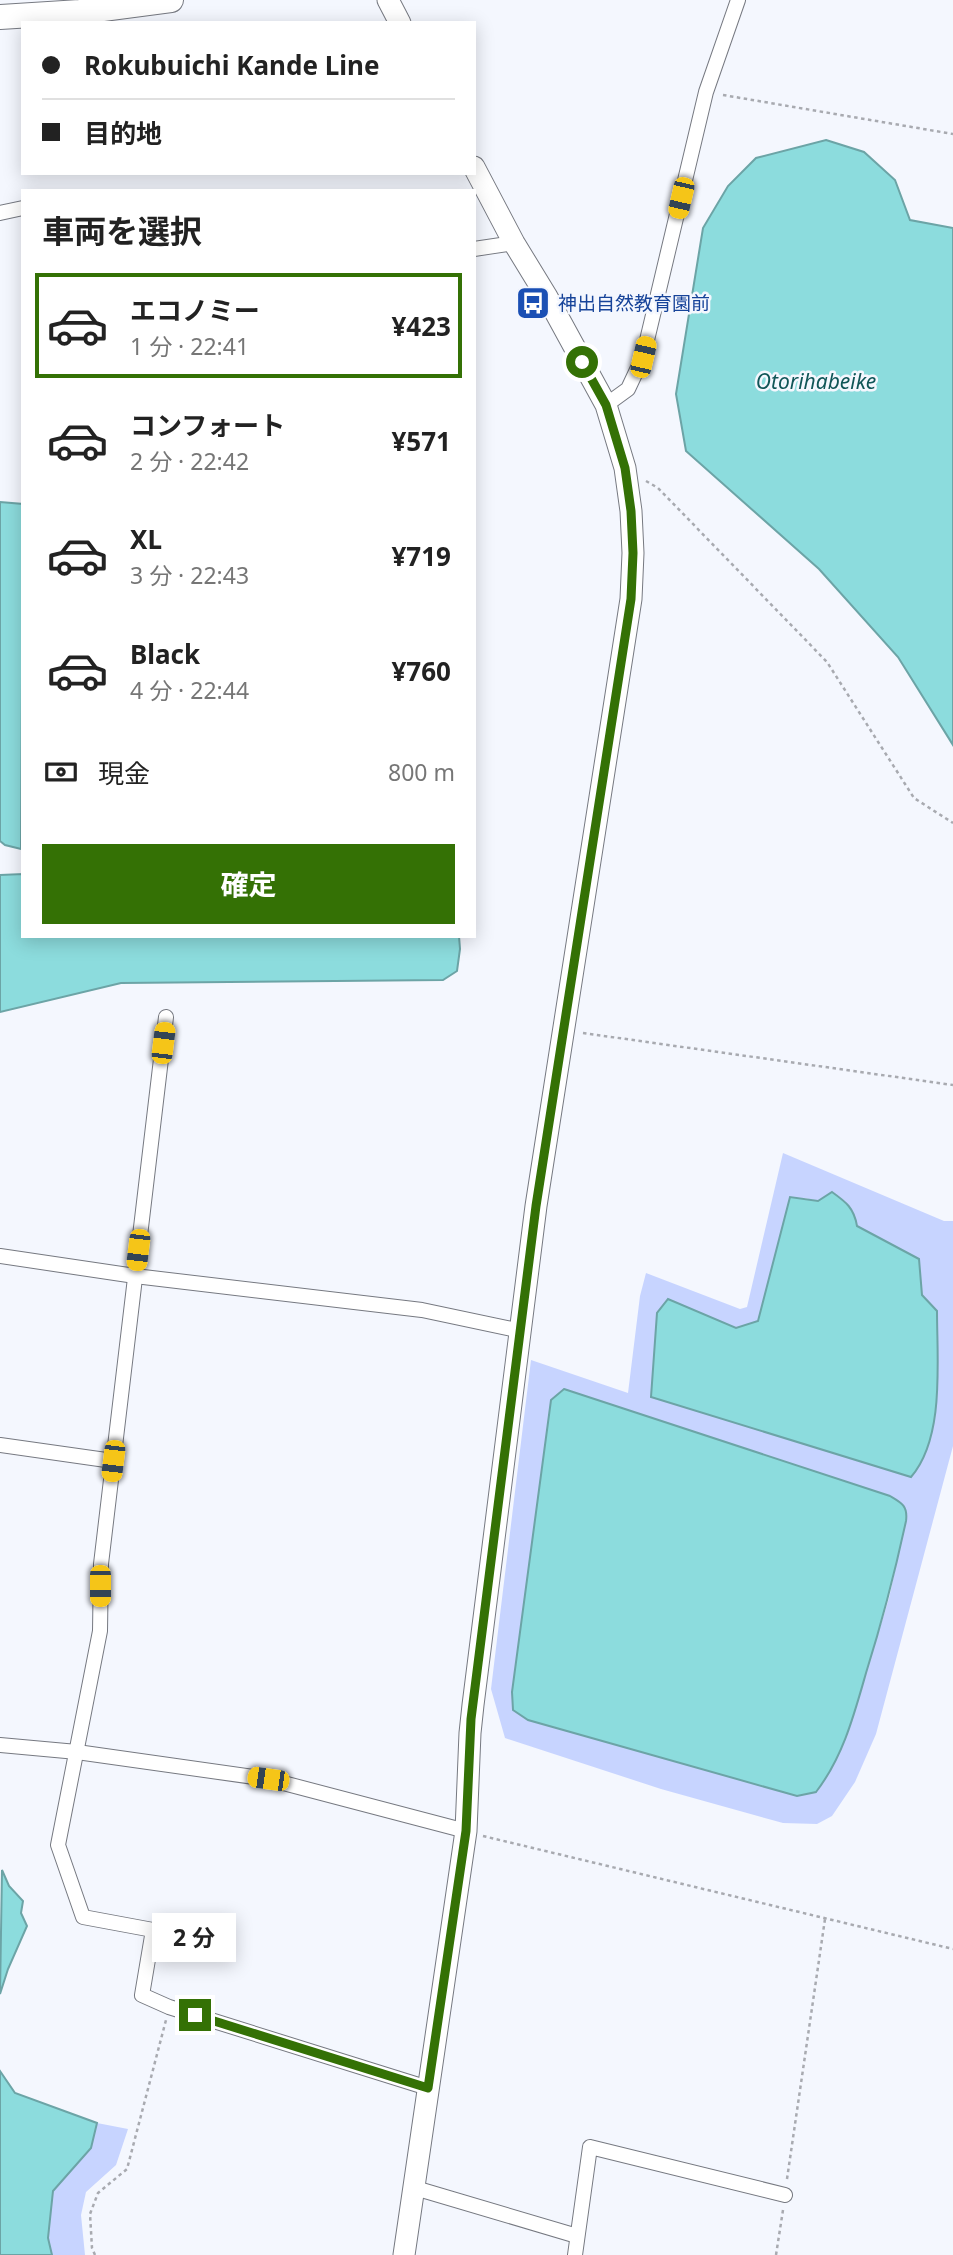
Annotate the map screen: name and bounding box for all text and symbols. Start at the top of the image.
text: Rokubuichi Kande Line [84,47,379,83]
text: 目的地 [84,115,162,151]
car [667,175,696,221]
text: 車両を選択 [42,209,202,252]
bus stop icon: 神出自然教育園前 [514,284,552,322]
place label: 神出自然教育園前 [558,290,710,316]
text: エコノミー [130,292,260,328]
icon: car [46,294,109,357]
text: ¥423 [392,308,451,344]
text: 1 分 · 22:41 [130,330,249,362]
car [629,334,658,380]
route start [566,346,598,378]
water label: Otorihabeike [756,367,876,395]
text: コンフォート [130,407,285,443]
icon: car [46,409,109,472]
text: ¥571 [392,423,451,459]
text: 2 分 · 22:42 [130,445,249,477]
text: XL [130,521,162,557]
icon: car [46,524,109,587]
text: ¥719 [392,538,451,574]
text: 3 分 · 22:43 [130,559,249,591]
text: Black [130,636,200,672]
icon: car [46,639,109,702]
text: ¥760 [392,653,451,689]
text: 4 分 · 22:44 [130,674,249,706]
icon: cash [42,753,80,791]
text: 現金 [98,755,150,791]
text: 800 m [388,756,455,788]
button: 確定 [42,844,455,924]
car [151,1021,176,1065]
car [126,1228,151,1272]
car [101,1439,126,1483]
car [90,1565,111,1607]
car [246,1766,291,1792]
callout: 2 分 [153,1913,237,1962]
text: 2 分 [173,1921,215,1953]
route end [179,1999,211,2031]

